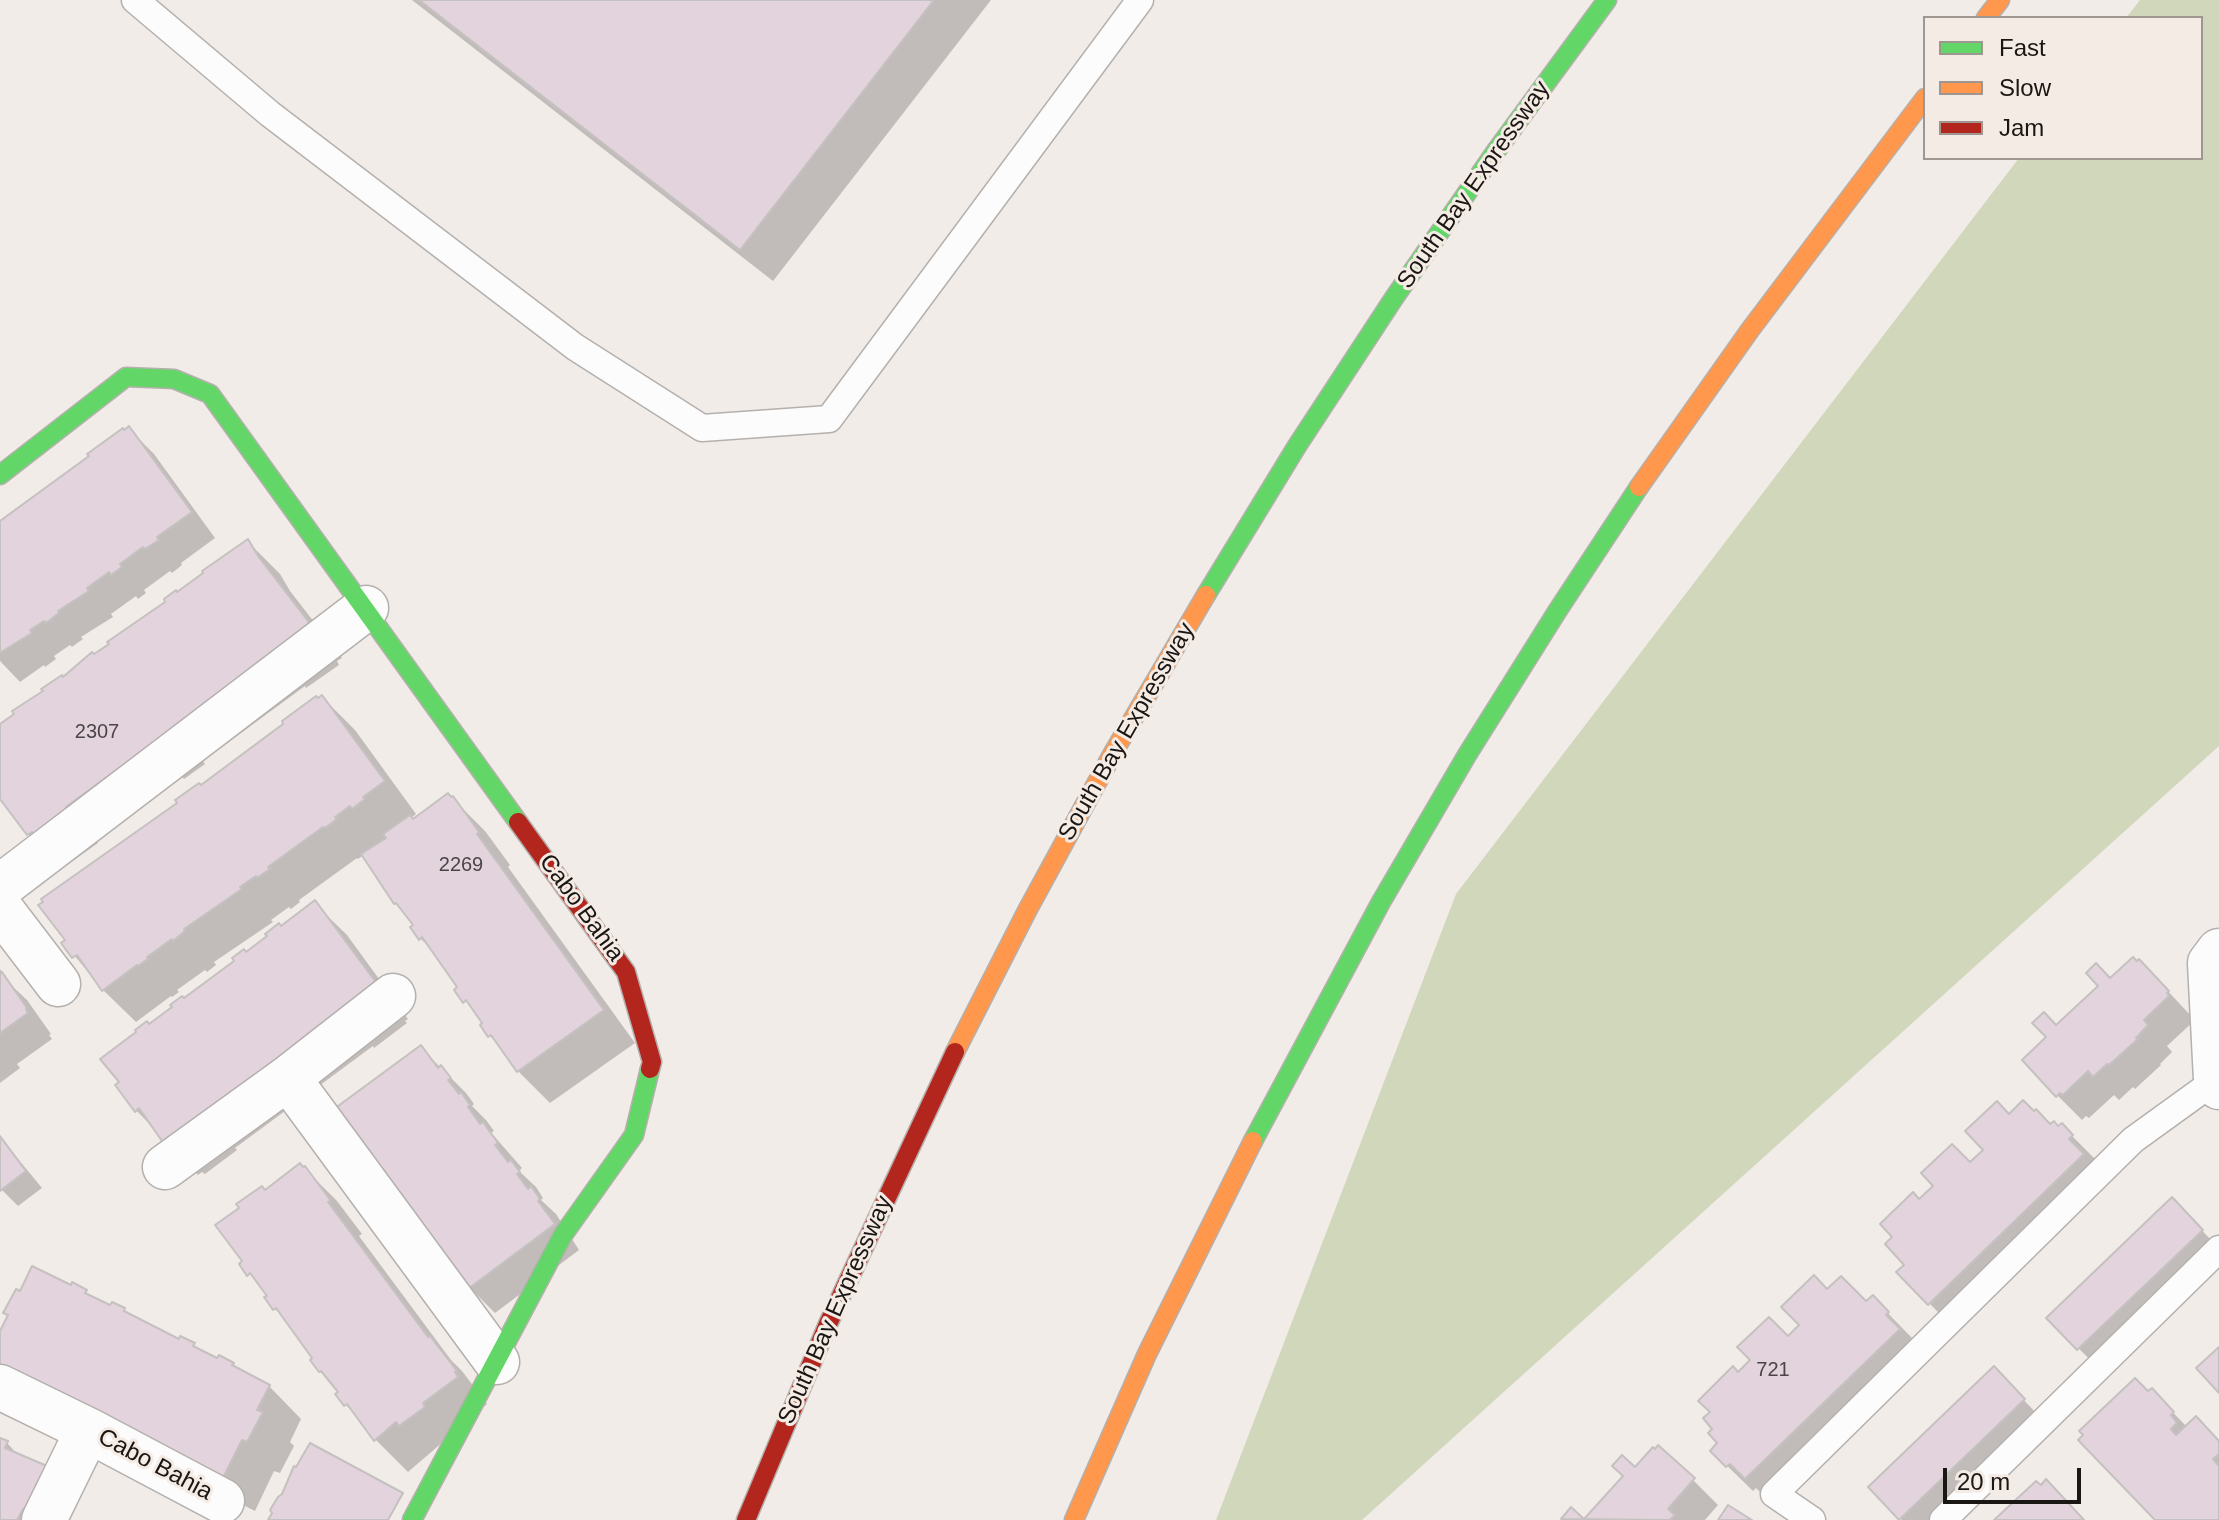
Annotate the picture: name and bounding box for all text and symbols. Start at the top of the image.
legend [1923,16,2203,160]
text: Fast [1999,34,2046,61]
text: Slow [1999,74,2051,101]
street label: South Bay Expressway [1391,76,1557,294]
text: Jam [1999,114,2044,141]
street label: South Bay Expressway [1053,618,1201,846]
house number: 2307 [75,720,119,744]
street label: Cabo Bahia [532,849,630,967]
house number: 2269 [439,853,483,877]
street label: South Bay Expressway [773,1191,899,1429]
house number: 721 [1756,1358,1790,1382]
street label: Cabo Bahia [93,1423,217,1507]
scale bar [1947,1452,2085,1502]
text: 20 m [1957,1468,2010,1495]

